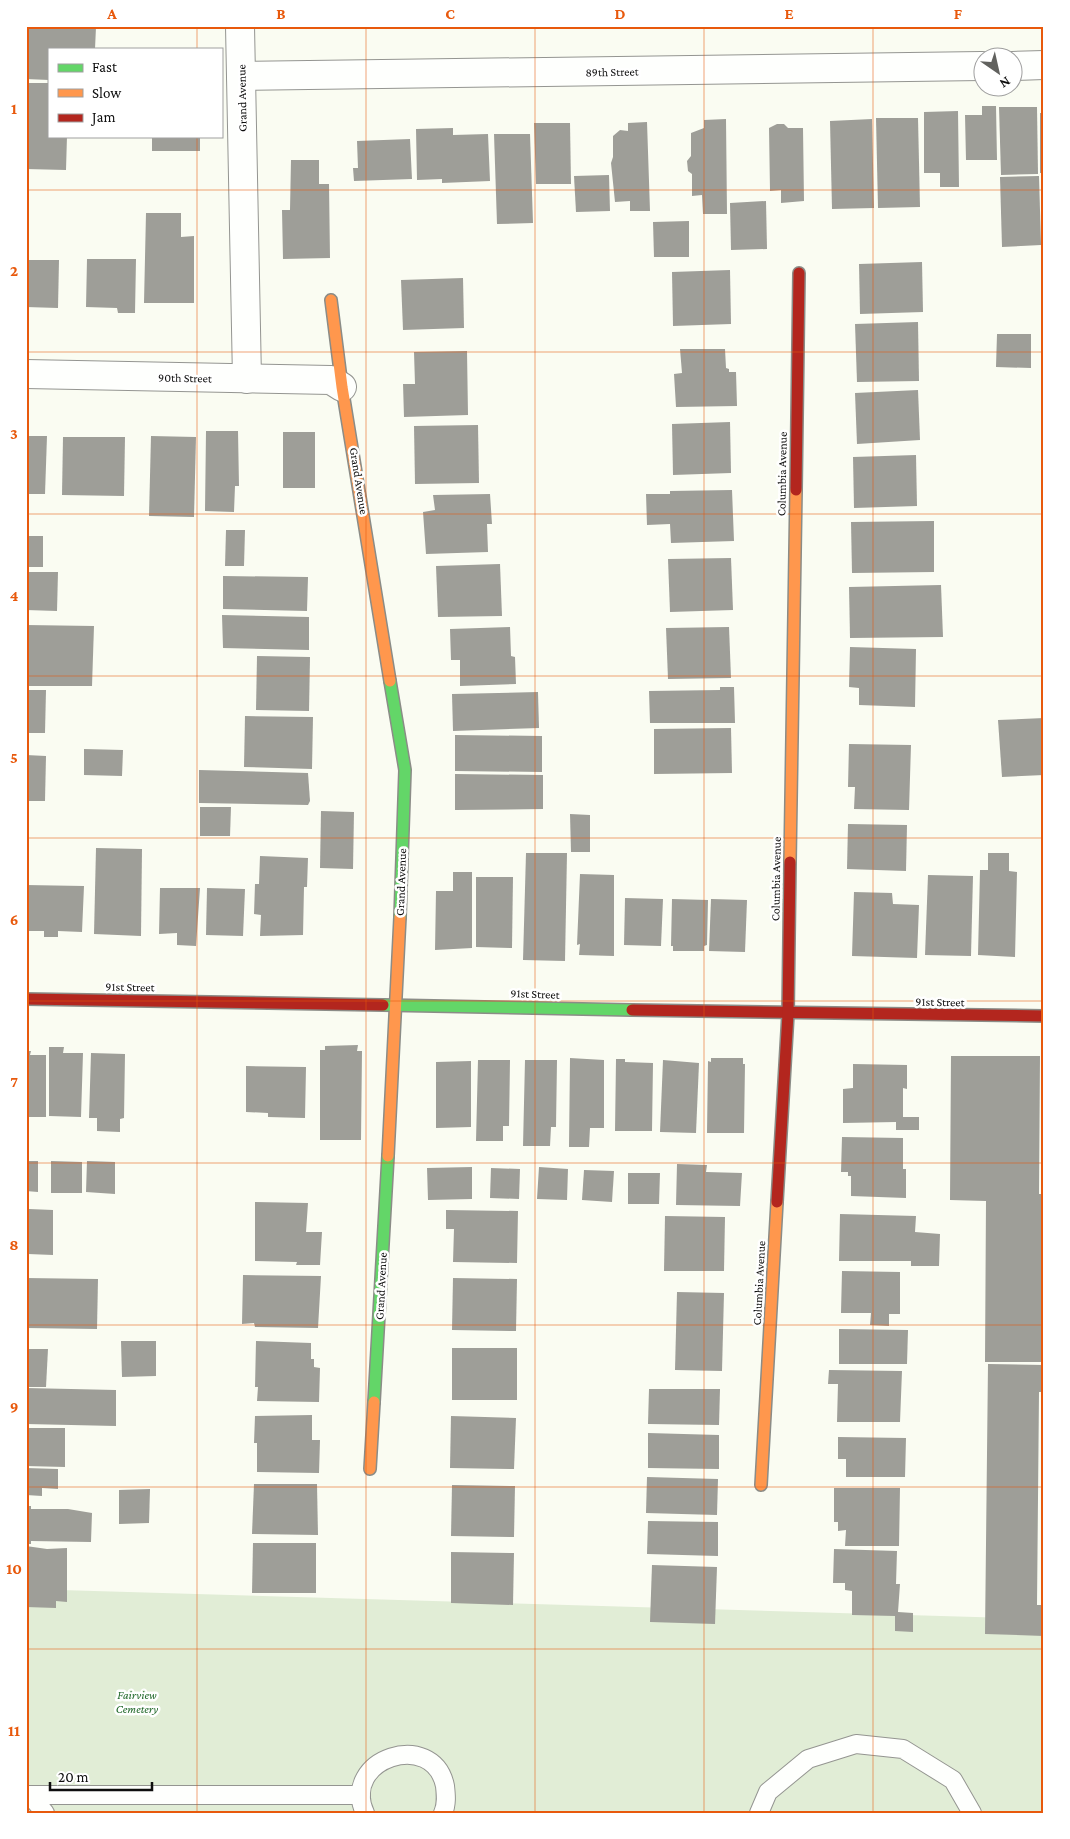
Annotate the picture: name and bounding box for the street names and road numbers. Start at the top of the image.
street label: Grand Avenue [234,64,250,132]
street label: 89th Street [585,65,640,79]
street label: 90th Street [158,371,213,385]
street label: Columbia Avenue [774,432,790,516]
street label: Grand Avenue [347,447,371,515]
street label: Columbia Avenue [768,837,784,921]
street label: Grand Avenue [393,848,409,916]
street label: 91st Street [105,980,156,994]
street label: 91st Street [510,986,561,1002]
street label: 91st Street [915,995,966,1009]
street label: Columbia Avenue [750,1240,768,1326]
street label: Grand Avenue [372,1252,390,1320]

